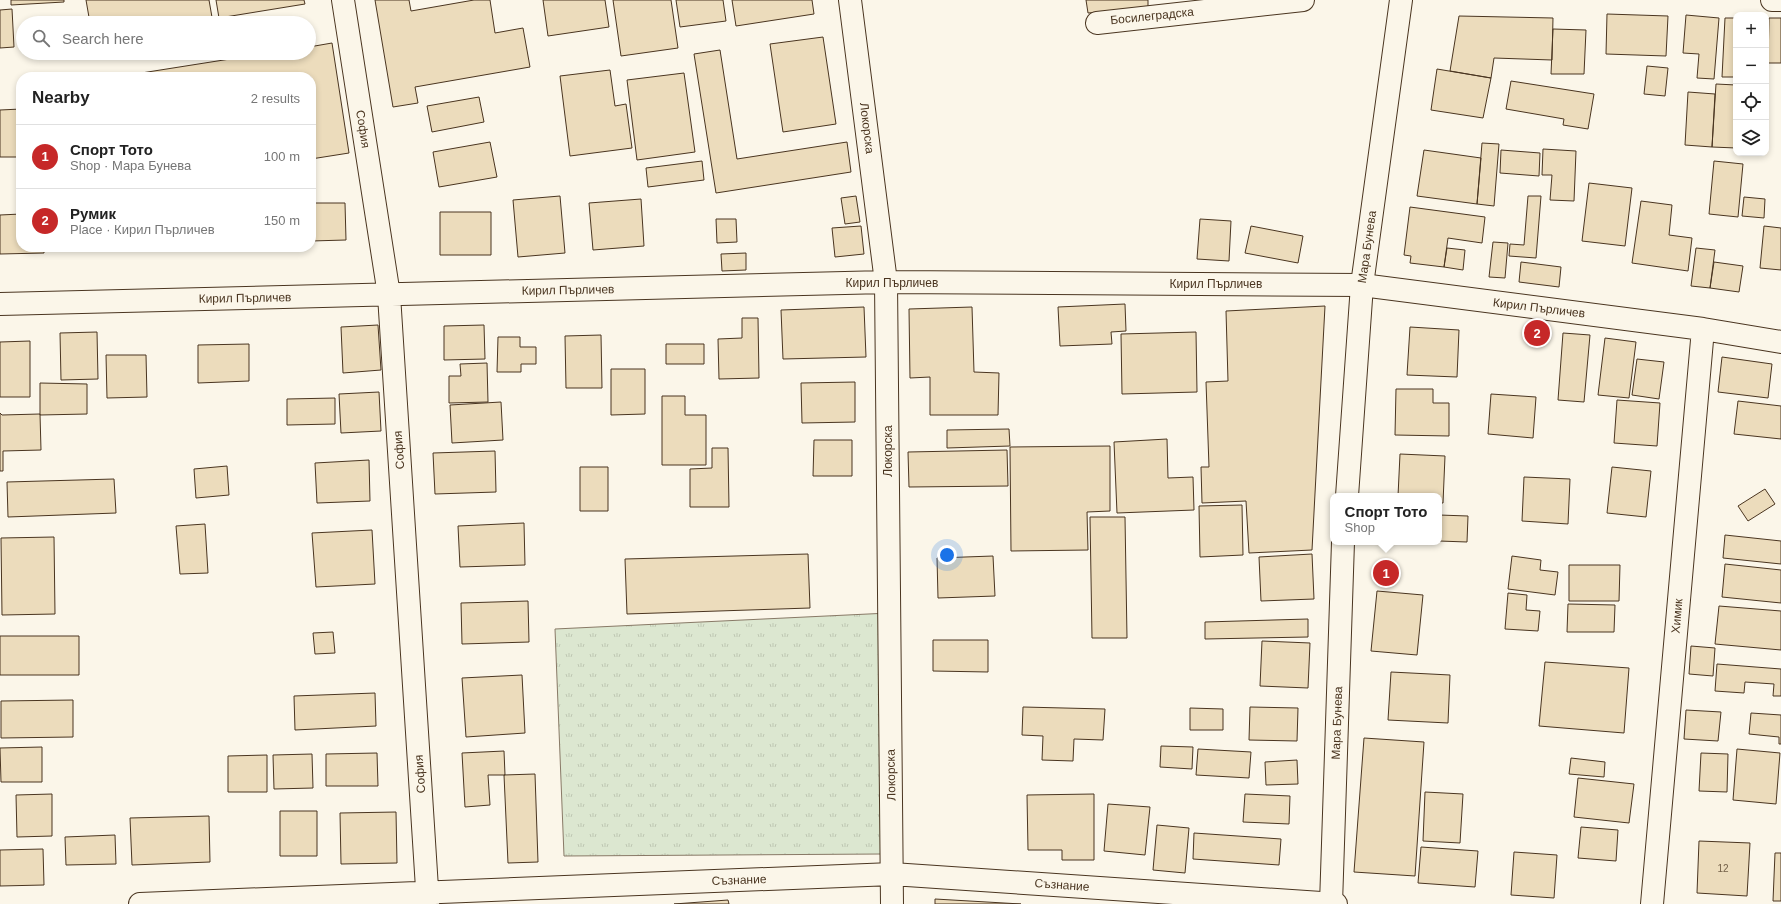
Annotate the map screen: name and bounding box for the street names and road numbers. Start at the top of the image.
street label: Босилеградска [1110,5,1195,27]
street label: Локорска [857,102,877,155]
street label: София [353,109,373,149]
street label: Мара Бунева [1355,209,1379,284]
street label: Кирил Пърличев [846,276,938,290]
street label: Кирил Пърличев [1170,277,1262,291]
street label: Кирил Пърличев [521,282,615,298]
street label: Кирил Пърличев [198,290,292,306]
street label: Кирил Пърличев [1492,295,1586,321]
street label: Локорска [881,425,895,477]
street label: София [391,430,407,470]
street label: Химик [1669,597,1686,634]
street label: Мара Бунева [1329,686,1345,760]
street label: Локорска [884,749,898,801]
street label: София [412,754,428,794]
street label: Съзнание [711,872,767,888]
street label: Съзнание [1034,876,1090,894]

